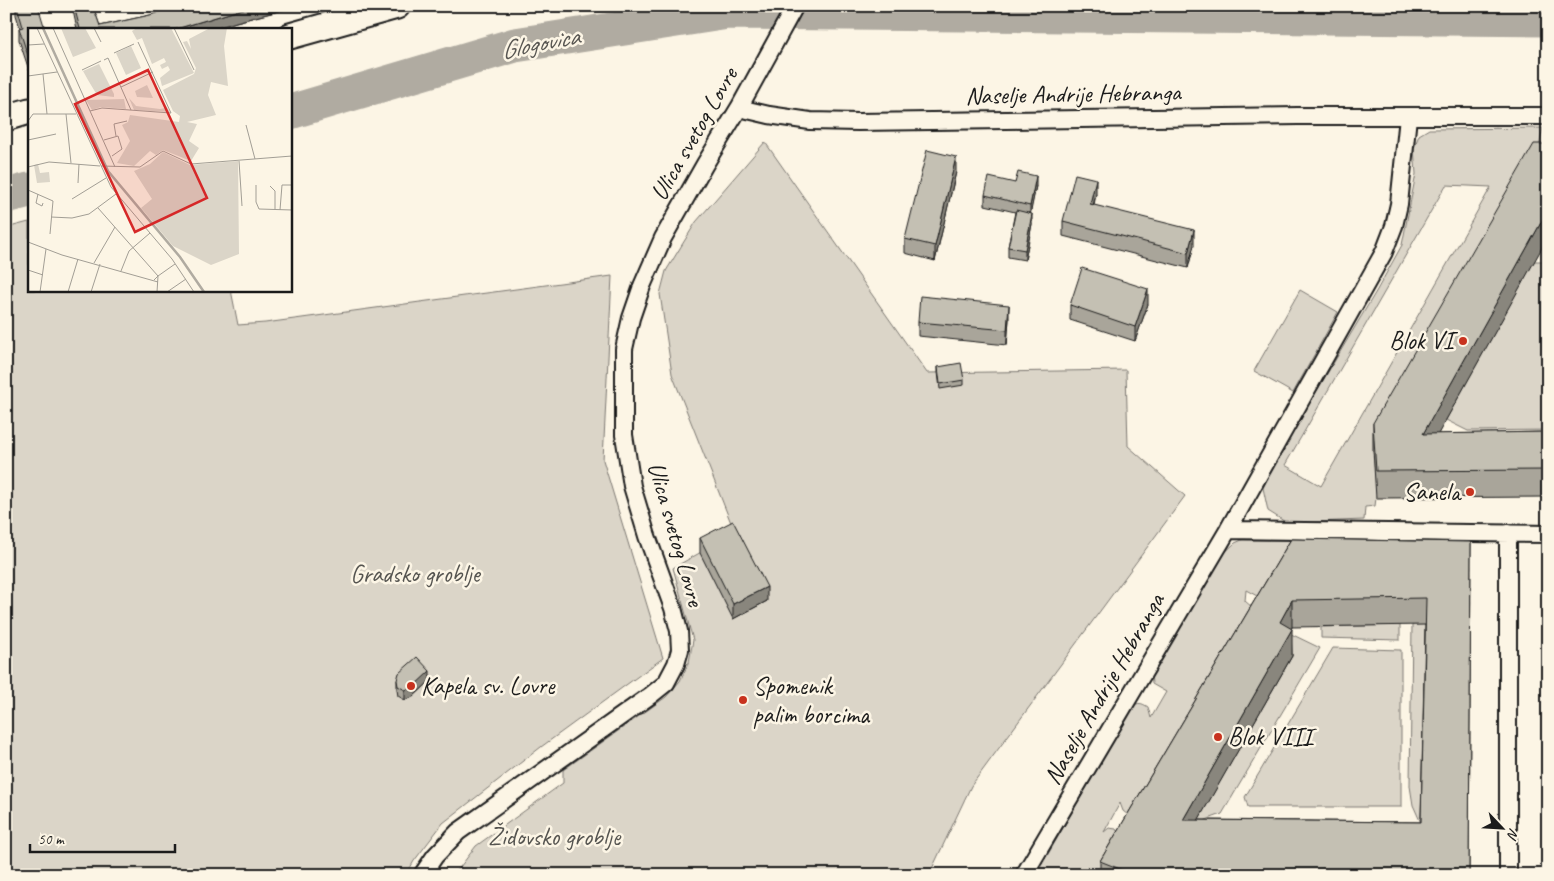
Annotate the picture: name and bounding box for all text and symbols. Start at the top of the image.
water label: Glogovica [498,19,584,67]
inset map [28,28,291,291]
street label: Ulica svetog Lovre [643,60,746,206]
street label: Naselje Andrije Hebranga [965,76,1183,112]
place label: Blok VI [1389,325,1459,357]
marker: Blok VI [1457,335,1469,347]
street label: Ulica svetog Lovre [640,458,712,612]
place label: Sanela [1403,476,1463,508]
marker: Sanela [1464,486,1476,498]
park label: Gradsko groblje [350,558,482,590]
street label: Naselje Andrije Hebranga [1036,586,1173,790]
place label: Kapela sv. Lovre [421,670,556,702]
place label: Spomenik palim borcima [753,670,871,731]
marker: Kapela sv. Lovre [405,680,417,692]
marker: Spomenik palim borcima [737,694,749,706]
place label: Blok VIII [1228,721,1317,753]
marker: Blok VIII [1212,731,1224,743]
north arrow [1476,804,1526,854]
scale bar [30,821,175,853]
park label: Židovsko groblje [488,821,622,853]
text: N [1503,826,1523,843]
text: 50 m [38,830,65,849]

